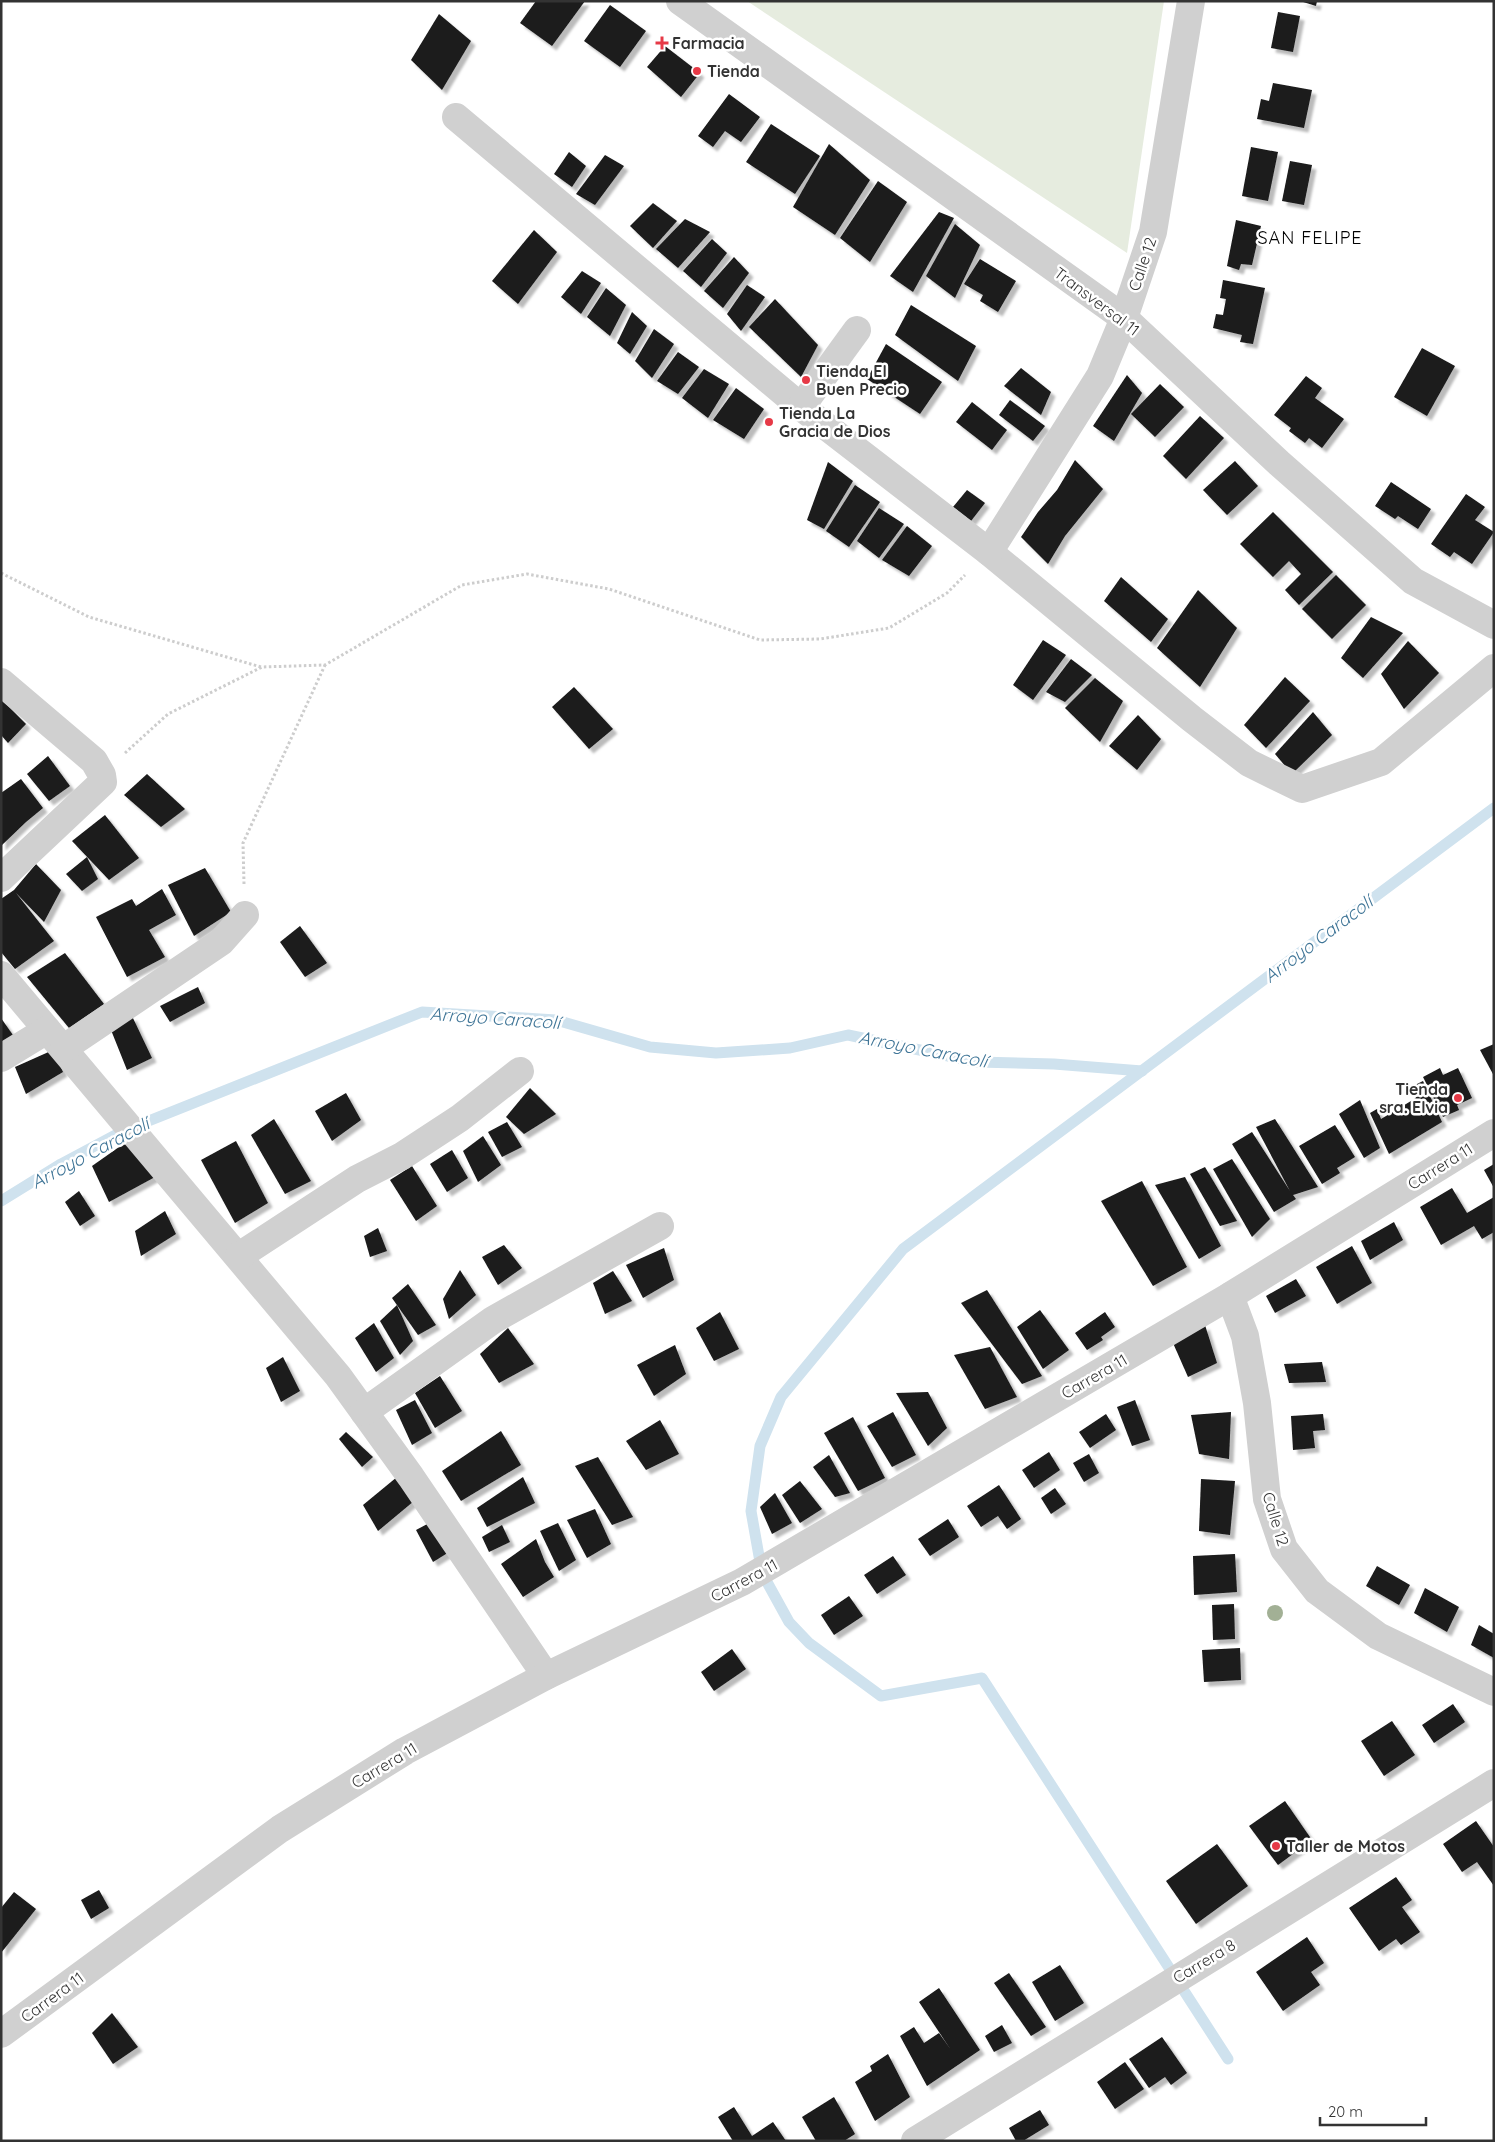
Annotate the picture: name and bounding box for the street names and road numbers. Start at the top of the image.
street label: Calle 12 [1124,234,1161,294]
street label: Transversal 11 [1050,262,1144,340]
street label: Carrera 11 [1404,1138,1476,1194]
street label: Carrera 11 [1057,1349,1131,1403]
street label: Calle 12 [1258,1490,1294,1549]
street label: Carrera 11 [707,1554,781,1606]
street label: Carrera 11 [348,1738,420,1792]
street label: Carrera 8 [1169,1934,1239,1988]
street label: Carrera 11 [17,1967,87,2027]

